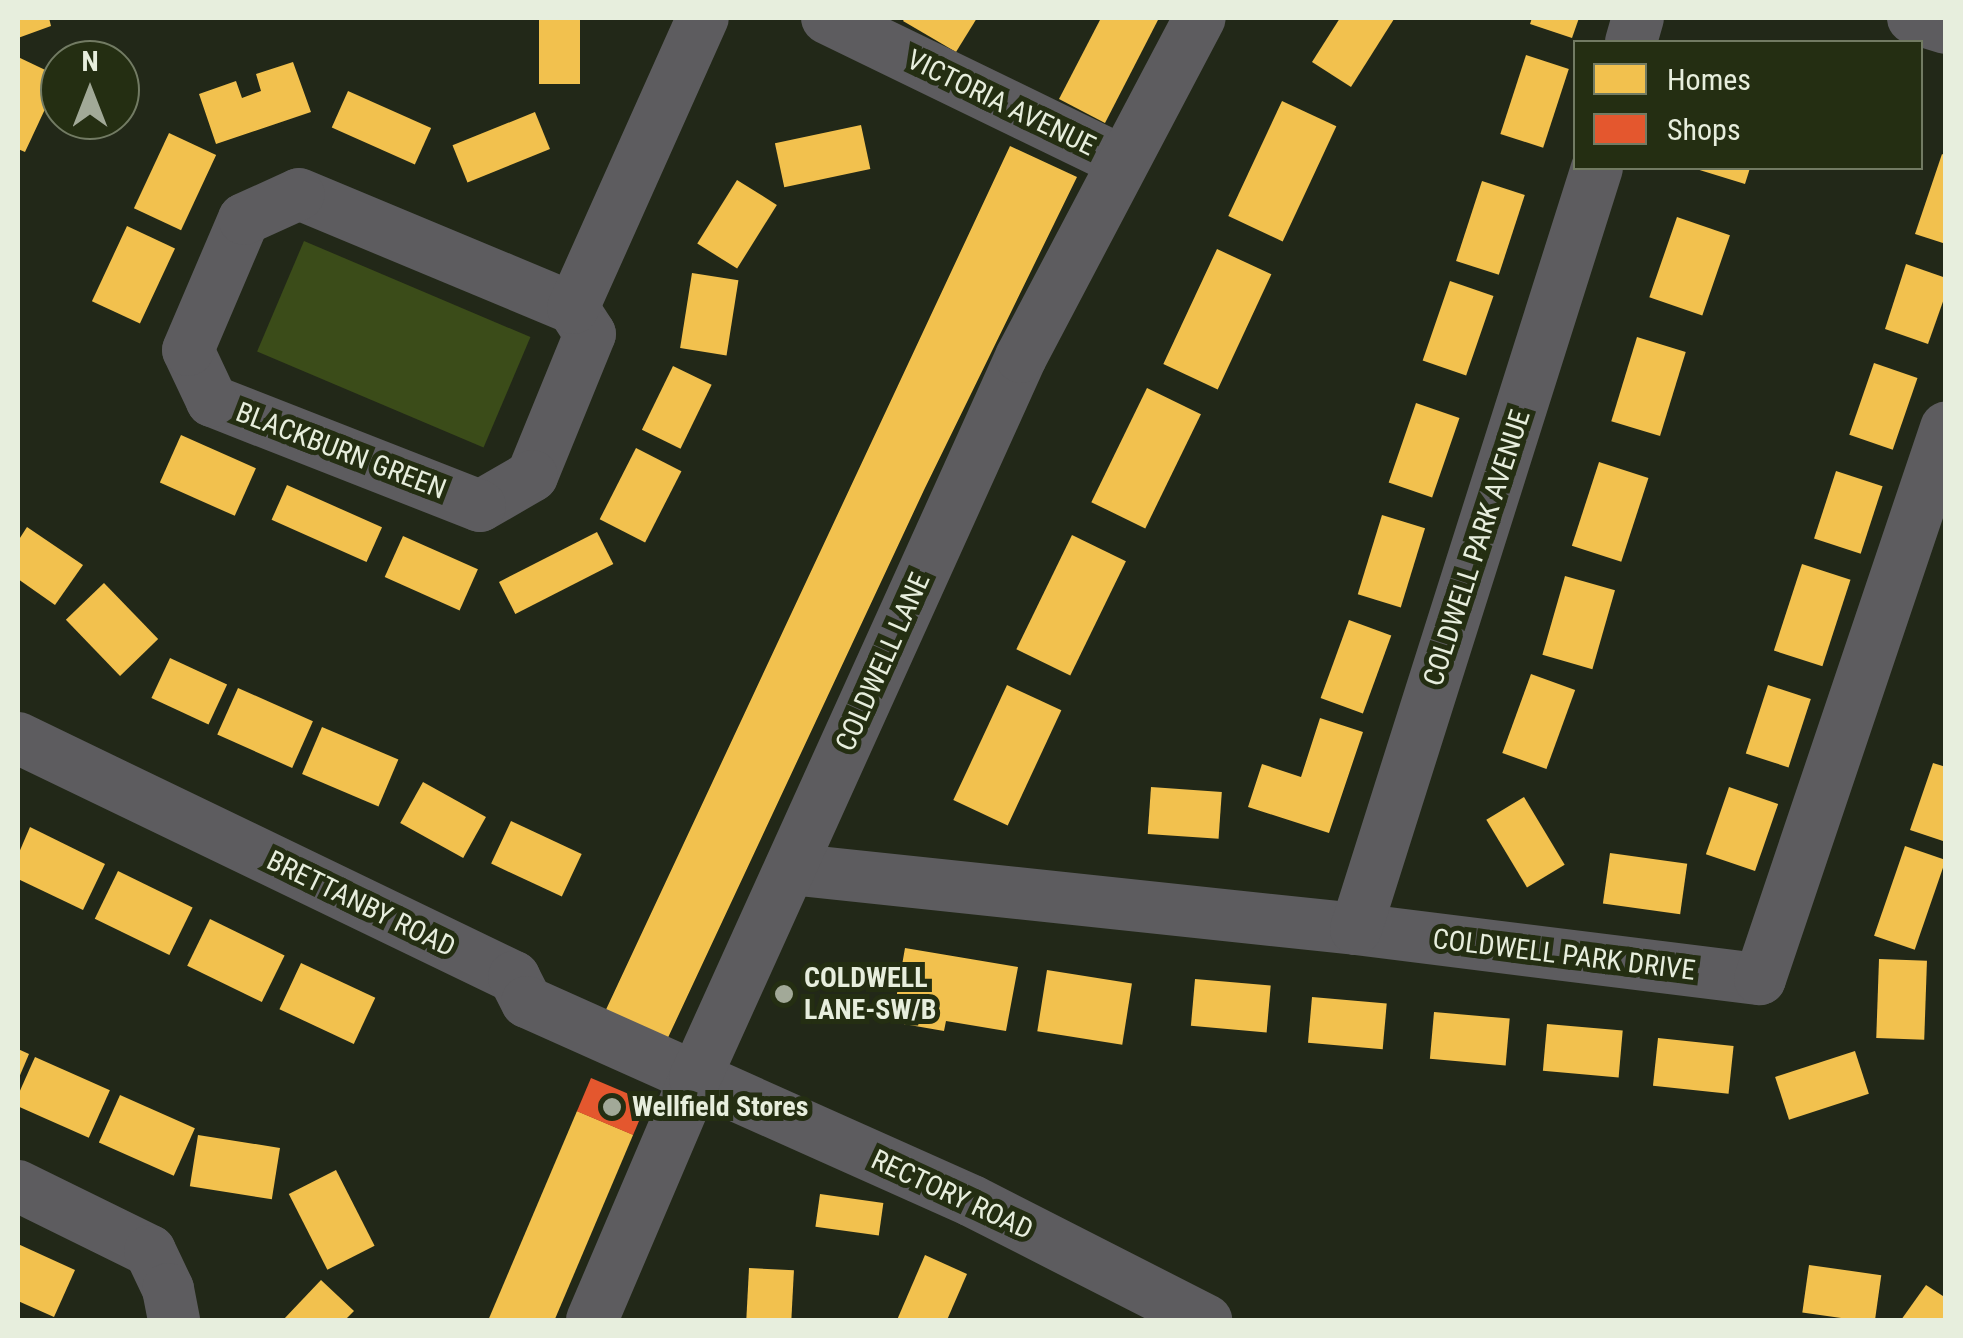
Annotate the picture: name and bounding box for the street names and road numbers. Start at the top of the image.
street label: VICTORIA AVENUE [901,43,1101,163]
street label: BLACKBURN GREEN [231,395,451,507]
street label: COLDWELL PARK AVENUE [1416,406,1538,690]
street label: COLDWELL LANE [829,568,937,756]
street label: BRETTANBY ROAD [261,844,461,964]
street label: COLDWELL PARK DRIVE [1431,922,1697,988]
street label: RECTORY ROAD [866,1143,1038,1247]

